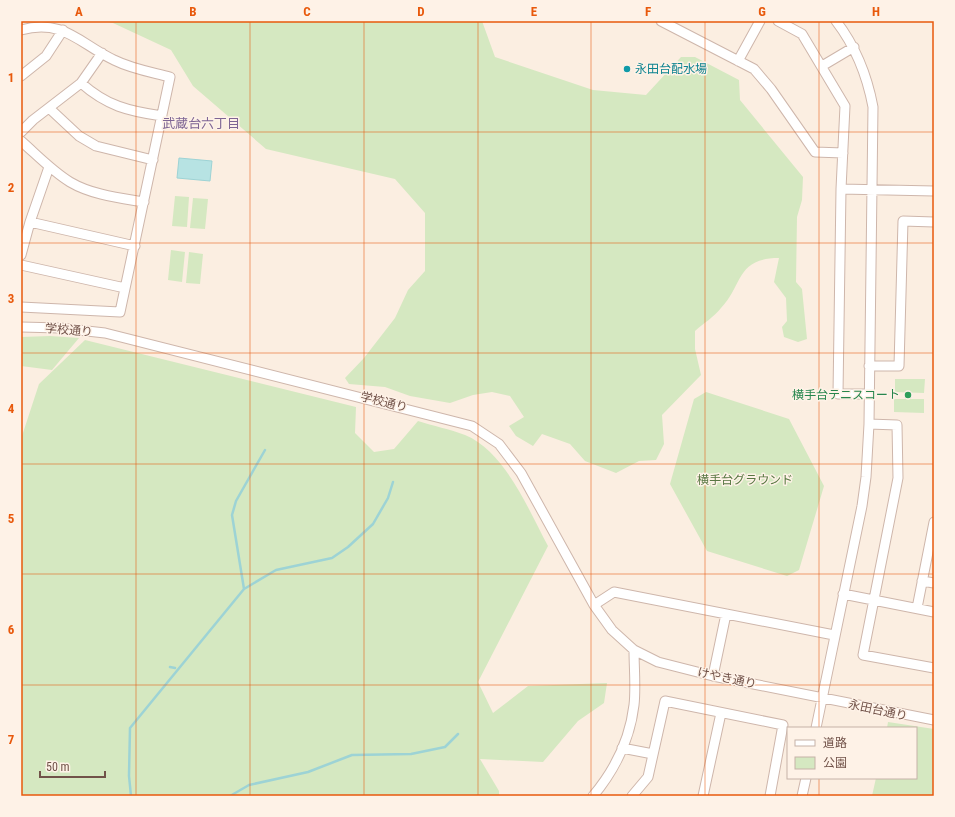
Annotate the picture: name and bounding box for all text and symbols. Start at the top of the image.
text: A [75,4,83,19]
text: B [189,4,197,19]
text: C [303,4,311,19]
text: D [417,4,425,19]
text: E [531,4,538,19]
text: F [645,4,651,19]
text: G [758,4,766,19]
text: H [872,4,880,19]
place label: 永田台配水場 [635,62,707,76]
marker: 永田台配水場 [622,64,632,74]
text: 1 [8,70,14,85]
district label: 武蔵台六丁目 [162,116,240,131]
text: 2 [8,180,15,195]
text: 3 [8,291,14,306]
street label: 学校通り [44,321,94,339]
place label: 横手台テニスコート [792,388,900,402]
street label: 学校通り [359,389,409,415]
marker: 横手台テニスコート [903,390,913,400]
text: 4 [8,401,15,416]
park label: 横手台グラウンド [697,473,793,487]
text: 5 [8,511,15,526]
text: 6 [8,622,15,637]
street label: けやき通り [696,665,758,691]
street label: 永田台通り [847,697,909,723]
legend [787,727,917,779]
text: 7 [8,732,15,747]
text: 道路 [823,736,847,750]
scale bar [40,753,105,779]
text: 公園 [823,756,847,770]
text: 50 m [46,760,70,774]

